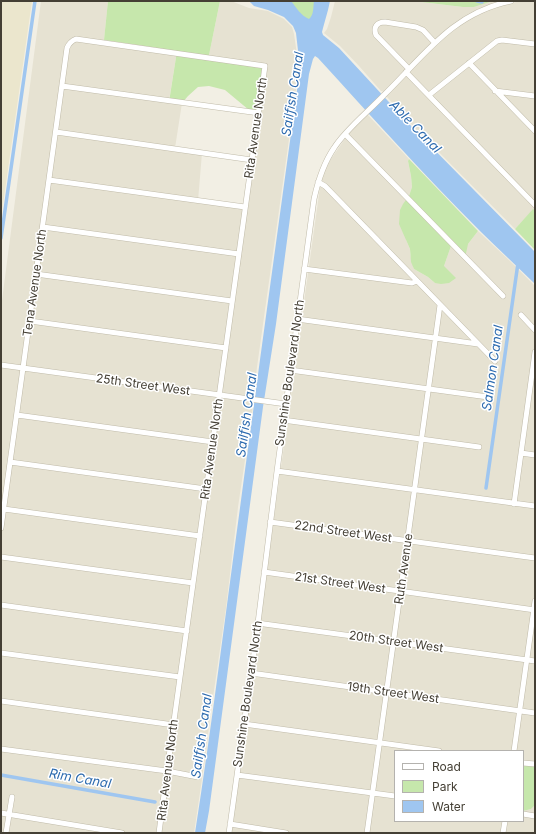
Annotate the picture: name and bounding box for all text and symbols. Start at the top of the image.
water label: Sailfish Canal [279,51,307,137]
street label: Rita Avenue North [242,76,270,180]
water label: Able Canal [386,97,444,157]
street label: Tena Avenue North [20,228,50,338]
street label: Sunshine Boulevard North [273,299,307,447]
water label: Salmon Canal [479,324,507,412]
street label: 25th Street West [95,371,191,399]
water label: Sailfish Canal [233,372,261,458]
street label: Rita Avenue North [198,397,226,501]
street label: 22nd Street West [293,518,393,546]
street label: Ruth Avenue [392,533,416,605]
street label: 21st Street West [294,570,386,596]
street label: Sunshine Boulevard North [231,620,265,768]
street label: 20th Street West [348,628,444,656]
street label: 19th Street West [346,679,440,707]
water label: Sailfish Canal [188,693,216,779]
street label: Rita Avenue North [155,718,181,822]
legend [394,750,524,822]
text: Road [432,759,461,774]
water label: Rim Canal [48,766,112,792]
text: Park [432,779,458,794]
text: Water [432,799,465,814]

